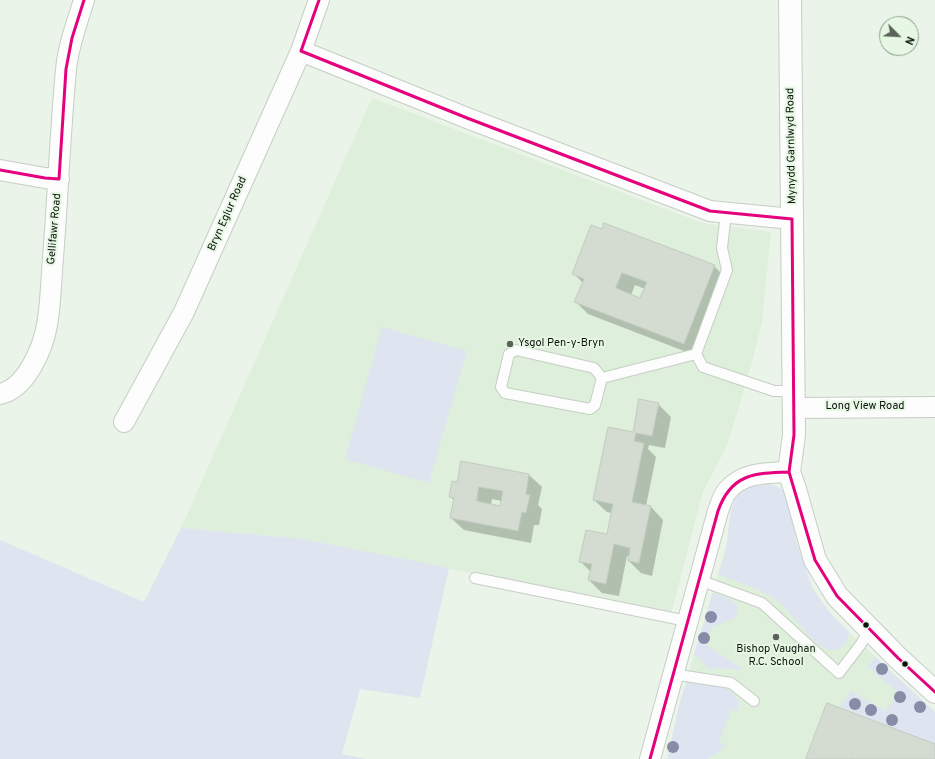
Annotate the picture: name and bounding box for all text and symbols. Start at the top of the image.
north arrow [879,16,919,56]
text: N [901,34,917,47]
street label: Mynydd Garnlwyd Road [784,88,800,204]
street label: Bryn Eglur Road [206,175,250,253]
street label: Gellifawr Road [45,193,65,265]
place label: Ysgol Pen-y-Bryn [518,337,604,351]
marker: Ysgol Pen-y-Bryn [505,339,515,349]
street label: Long View Road [825,400,905,414]
unlabelled marker [861,620,871,630]
marker: Bishop Vaughan R.C. School [771,632,781,642]
place label: Bishop Vaughan R.C. School [736,643,816,669]
unlabelled marker [900,659,910,669]

